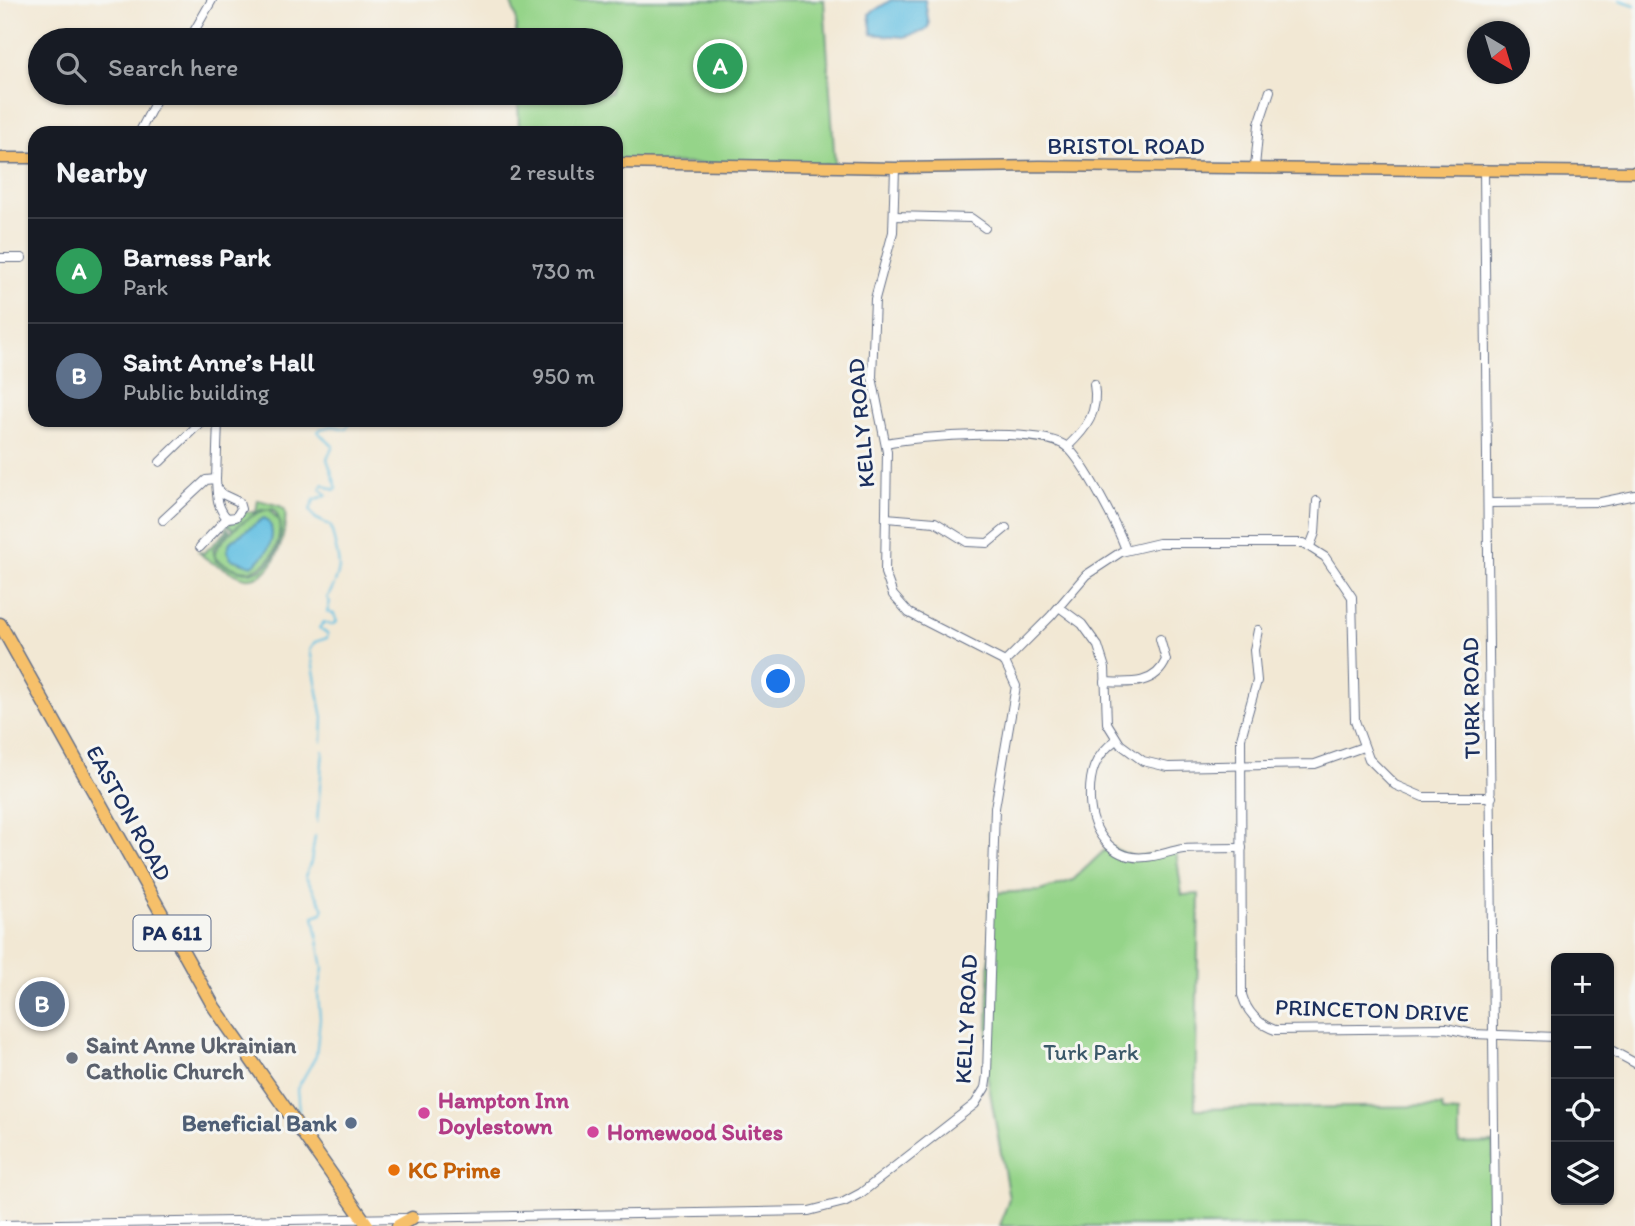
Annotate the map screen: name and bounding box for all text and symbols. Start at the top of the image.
north arrow [1467,21,1530,84]
search box [28,28,623,105]
pin: A [697,40,743,92]
icon: search [52,48,90,86]
text: Search here [108,51,238,83]
street label: BRISTOL ROAD [1047,132,1205,160]
text: Nearby [56,153,147,190]
text: 2 results [509,158,595,186]
text: Barness Park [123,241,271,273]
text: A [72,257,86,285]
text: 730 m [532,257,595,285]
text: Park [123,273,168,301]
text: Saint Anne’s Hall [123,346,315,378]
street label: KELLY ROAD [841,357,881,489]
text: B [72,362,86,390]
text: 950 m [532,362,595,390]
text: Public building [123,378,269,406]
street label: TURK ROAD [1456,637,1486,759]
your location [761,664,795,698]
street label: EASTON ROAD [80,740,178,886]
road number: PA 611 [134,916,210,950]
map controls [1551,953,1614,1205]
button: + [1551,953,1614,1016]
street label: KELLY ROAD [949,954,983,1084]
pin: B [19,978,65,1030]
street label: PRINCETON DRIVE [1275,993,1469,1027]
button: − [1551,1016,1614,1079]
place label: Saint Anne Ukrainian Catholic Church [86,1031,297,1085]
park label: Turk Park [1043,1038,1139,1066]
marker: Saint Anne Ukrainian Catholic Church [64,1050,80,1066]
button: locate [1551,1079,1614,1142]
place label: Hampton Inn Doylestown [438,1086,570,1140]
marker: Hampton Inn Doylestown [416,1105,432,1121]
place label: Beneficial Bank [182,1109,337,1137]
marker: Beneficial Bank [343,1115,359,1131]
place label: Homewood Suites [607,1118,783,1146]
marker: Homewood Suites [585,1124,601,1140]
button: layers [1551,1142,1614,1205]
place label: KC Prime [408,1156,501,1184]
marker: KC Prime [386,1162,402,1178]

